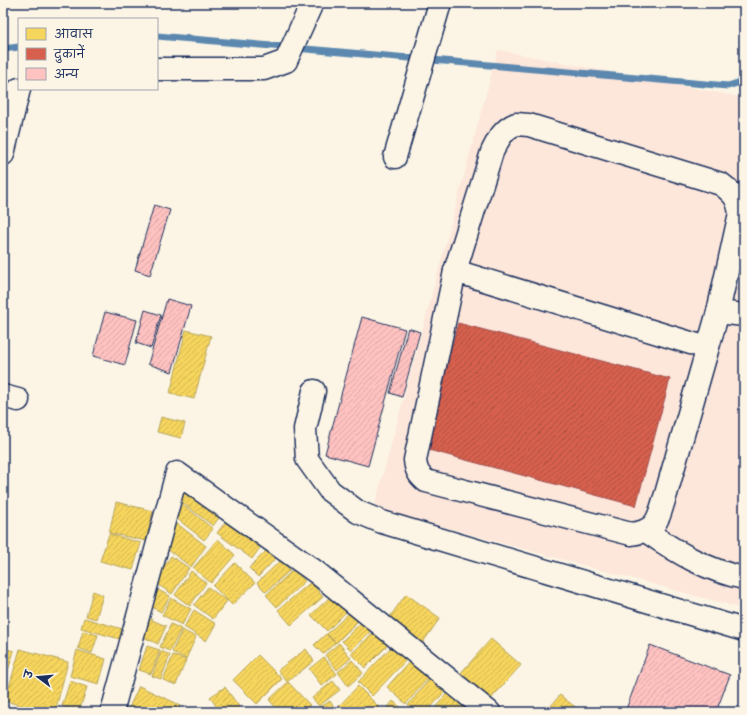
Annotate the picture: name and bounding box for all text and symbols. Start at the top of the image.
legend [18,18,158,90]
text: आवास [54,26,94,41]
text: दुकानें [53,44,86,63]
text: अन्य [54,66,80,81]
north arrow [18,657,58,697]
text: उ [20,667,37,681]

